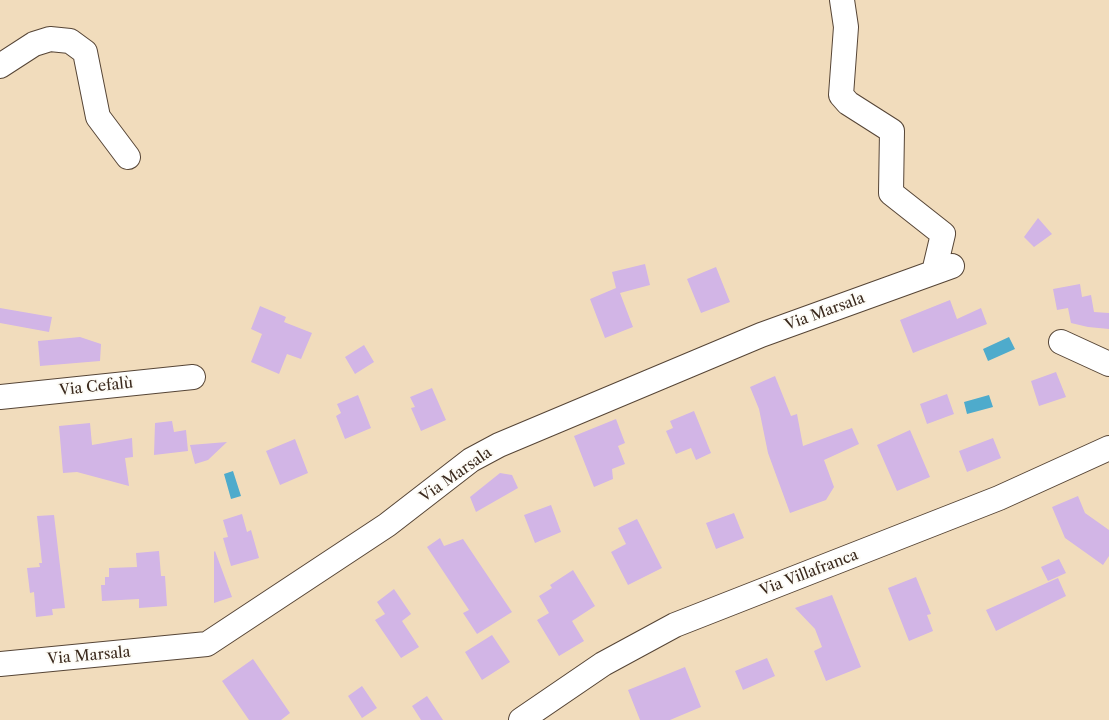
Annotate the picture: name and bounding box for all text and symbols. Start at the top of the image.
street label: Via Marsala [783,289,867,335]
street label: Via Cefalù [58,374,134,400]
street label: Via Marsala [417,444,495,506]
street label: Via Villafranca [757,546,861,600]
street label: Via Marsala [47,643,131,669]

